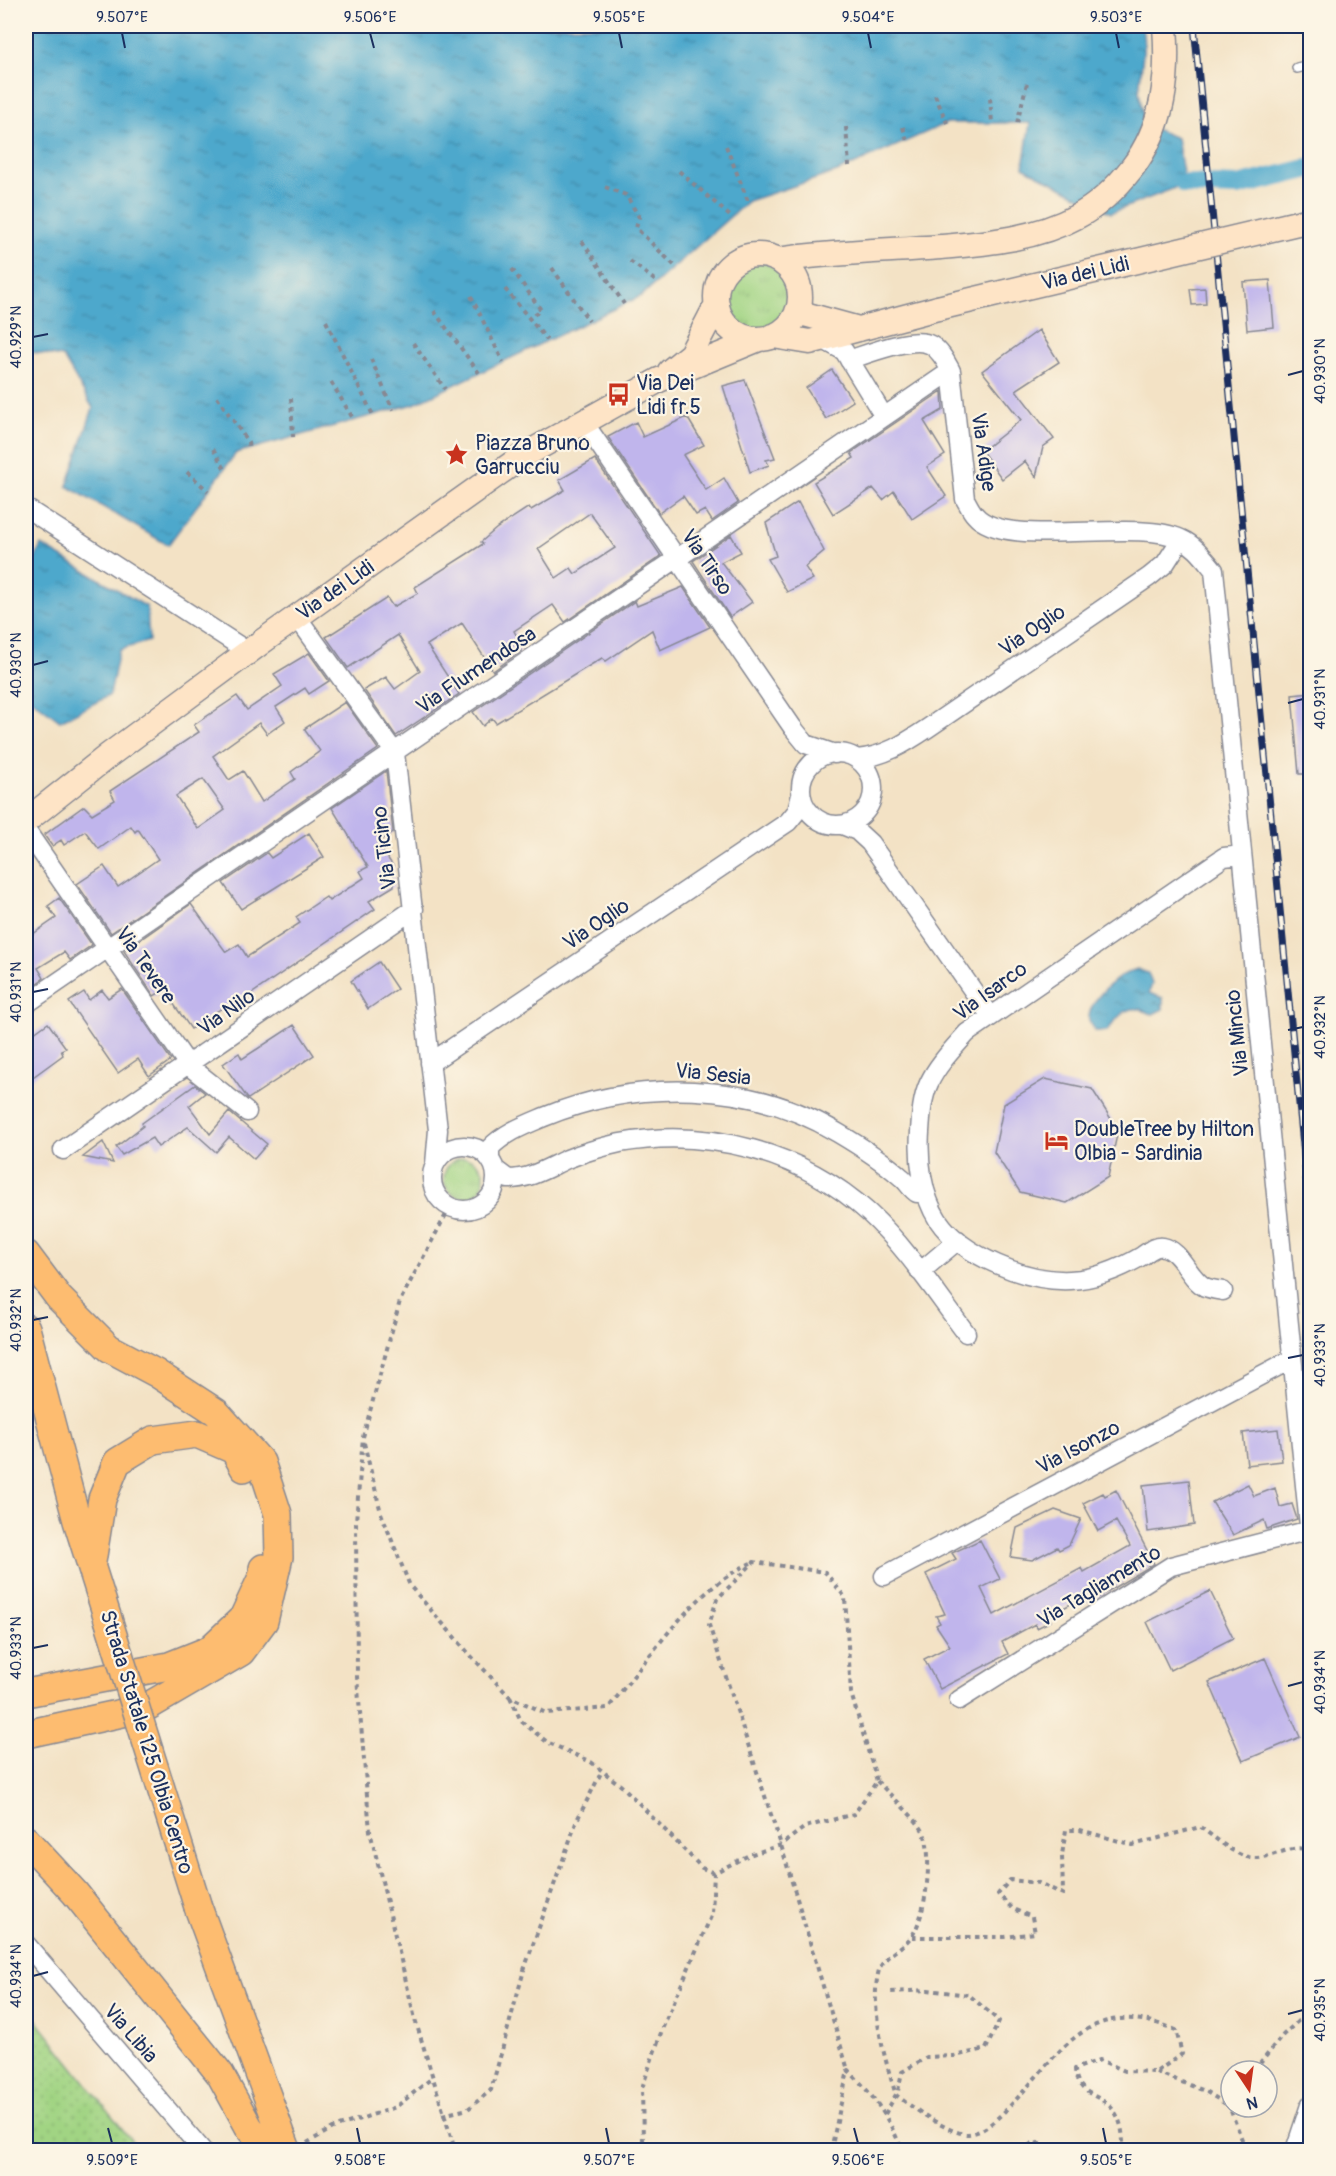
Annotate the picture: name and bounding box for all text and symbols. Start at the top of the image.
text: 9.507°E [96,8,148,27]
text: 9.506°E [344,8,396,27]
text: 9.505°E [593,8,645,27]
text: 9.504°E [842,8,894,27]
text: 9.503°E [1090,8,1142,27]
street label: Via dei Lidi [1039,250,1132,297]
text: 40.929°N [7,306,26,368]
text: 40.930°N [1311,338,1330,404]
place label: Via Dei Lidi fr.5 [636,370,701,421]
bus stop icon: Via Dei Lidi fr.5 [605,382,631,408]
street label: Via Adige [965,411,1002,494]
place label: Piazza Bruno Garrucciu [475,430,590,481]
place icon: Piazza Bruno Garrucciu [444,442,470,468]
street label: Via Tirso [675,524,739,601]
street label: Via dei Lidi [291,554,380,627]
street label: Via Oglio [994,598,1071,662]
street label: Via Flumendosa [411,620,541,720]
text: 40.930°N [7,632,26,698]
text: 40.931°N [1311,669,1330,729]
street label: Via Ticino [366,805,403,891]
street label: Via Oglio [558,892,635,956]
street label: Via Tevere [109,921,182,1010]
street label: Via Isarco [948,955,1033,1027]
text: 40.931°N [7,962,26,1022]
street label: Via Nilo [192,983,261,1042]
street label: Via Mincio [1220,988,1255,1078]
text: 40.932°N [1311,995,1330,1059]
street label: Via Sesia [674,1057,752,1092]
place label: DoubleTree by Hilton Olbia - Sardinia [1074,1116,1254,1167]
hotel icon: DoubleTree by Hilton Olbia - Sardinia [1043,1128,1069,1154]
text: 40.932°N [7,1288,26,1352]
text: 40.933°N [1311,1323,1330,1387]
street label: Via Isonzo [1032,1414,1125,1481]
street label: Via Tagliamento [1032,1539,1166,1634]
street label: Strada Statale 125 Olbia Centro [93,1607,200,1877]
text: 40.933°N [7,1616,26,1680]
text: 40.934°N [1311,1650,1330,1714]
text: 40.934°N [7,1944,26,2008]
text: 40.935°N [1311,1978,1330,2042]
street label: Via Libia [97,1998,164,2069]
north arrow [1219,2059,1279,2119]
text: N [1244,2092,1260,2114]
text: 9.509°E [86,2151,138,2170]
text: 9.508°E [334,2151,386,2170]
text: 9.507°E [583,2151,635,2170]
text: 9.506°E [832,2151,884,2170]
text: 9.505°E [1080,2151,1132,2170]

